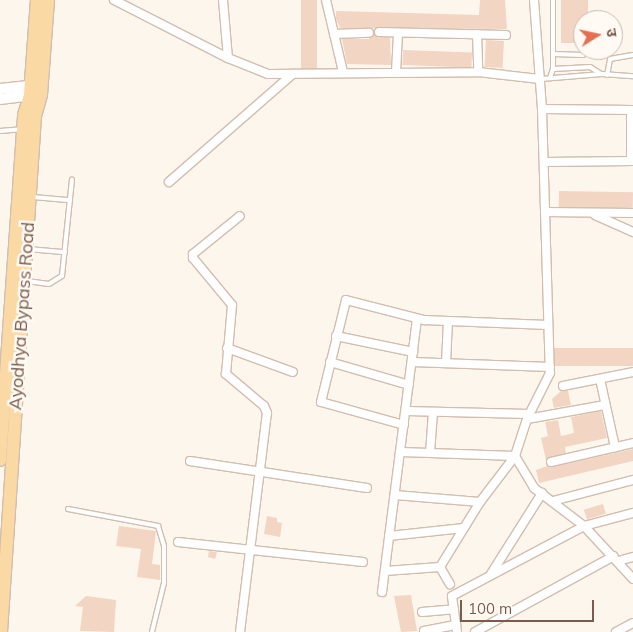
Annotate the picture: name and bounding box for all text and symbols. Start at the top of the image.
north arrow [573,10,623,60]
text: उ [602,27,621,38]
street label: Ayodhya Bypass Road [5,221,39,411]
scale bar [463,590,597,622]
text: 100 m [468,599,512,618]

